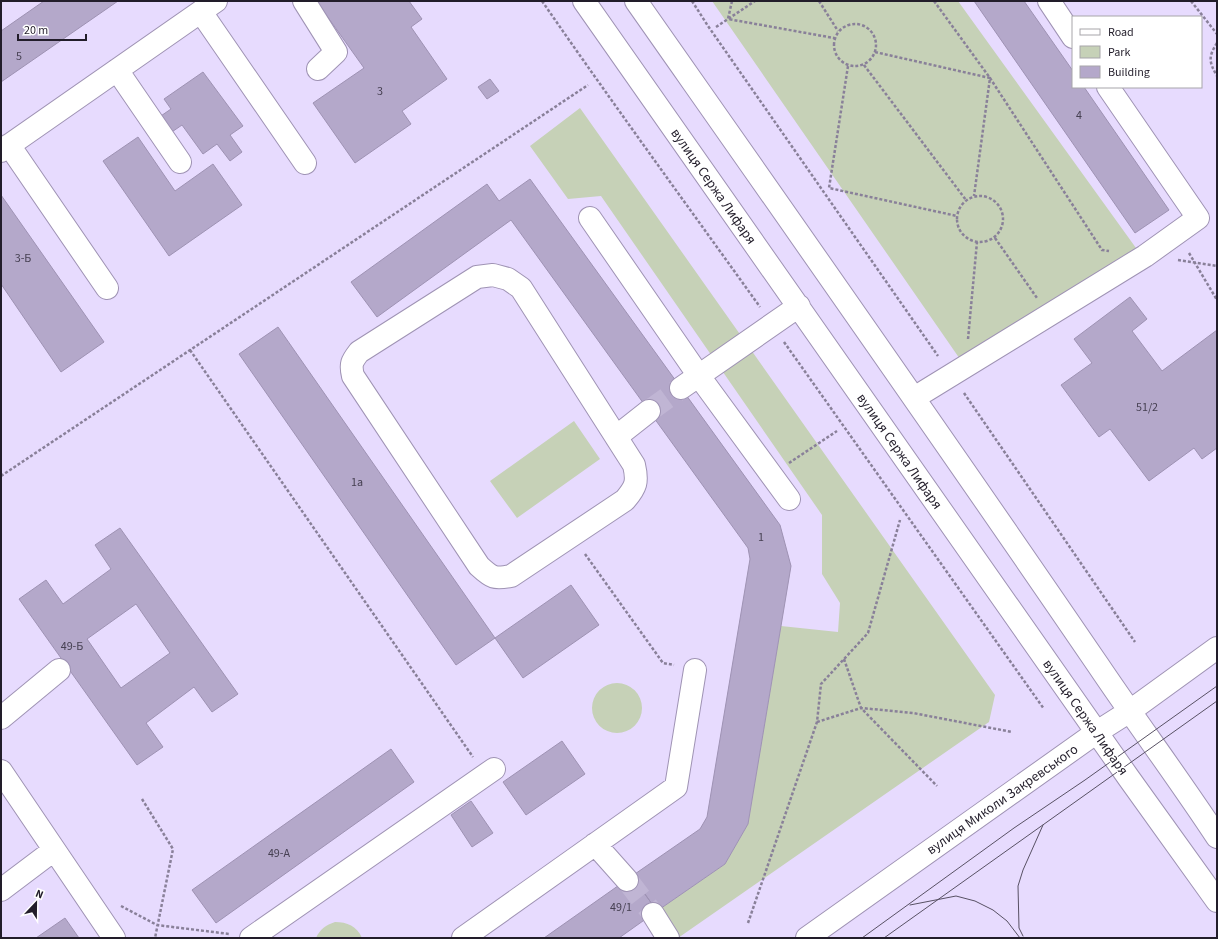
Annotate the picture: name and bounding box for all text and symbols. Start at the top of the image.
scale bar [18,16,86,42]
legend [1072,16,1202,88]
text: 20 m [24,22,48,39]
text: Road [1108,24,1134,41]
text: Park [1108,44,1130,61]
house number: 5 [16,48,22,65]
text: Building [1108,64,1150,81]
house number: 3 [377,83,383,100]
house number: 4 [1076,107,1082,124]
street label: вулиця Сержа Лифаря [666,125,761,249]
house number: 3-Б [15,250,31,267]
street label: вулиця Сержа Лифаря [852,390,947,514]
house number: 51/2 [1136,399,1158,416]
house number: 1а [351,474,363,491]
house number: 1 [758,529,764,546]
house number: 49-Б [61,638,83,655]
street label: вулиця Сержа Лифаря [1038,656,1133,780]
street label: вулиця Миколи Закревського [923,740,1082,860]
house number: 49-А [268,845,291,862]
north arrow [16,883,56,923]
text: N [33,886,46,903]
house number: 49/1 [610,899,632,916]

